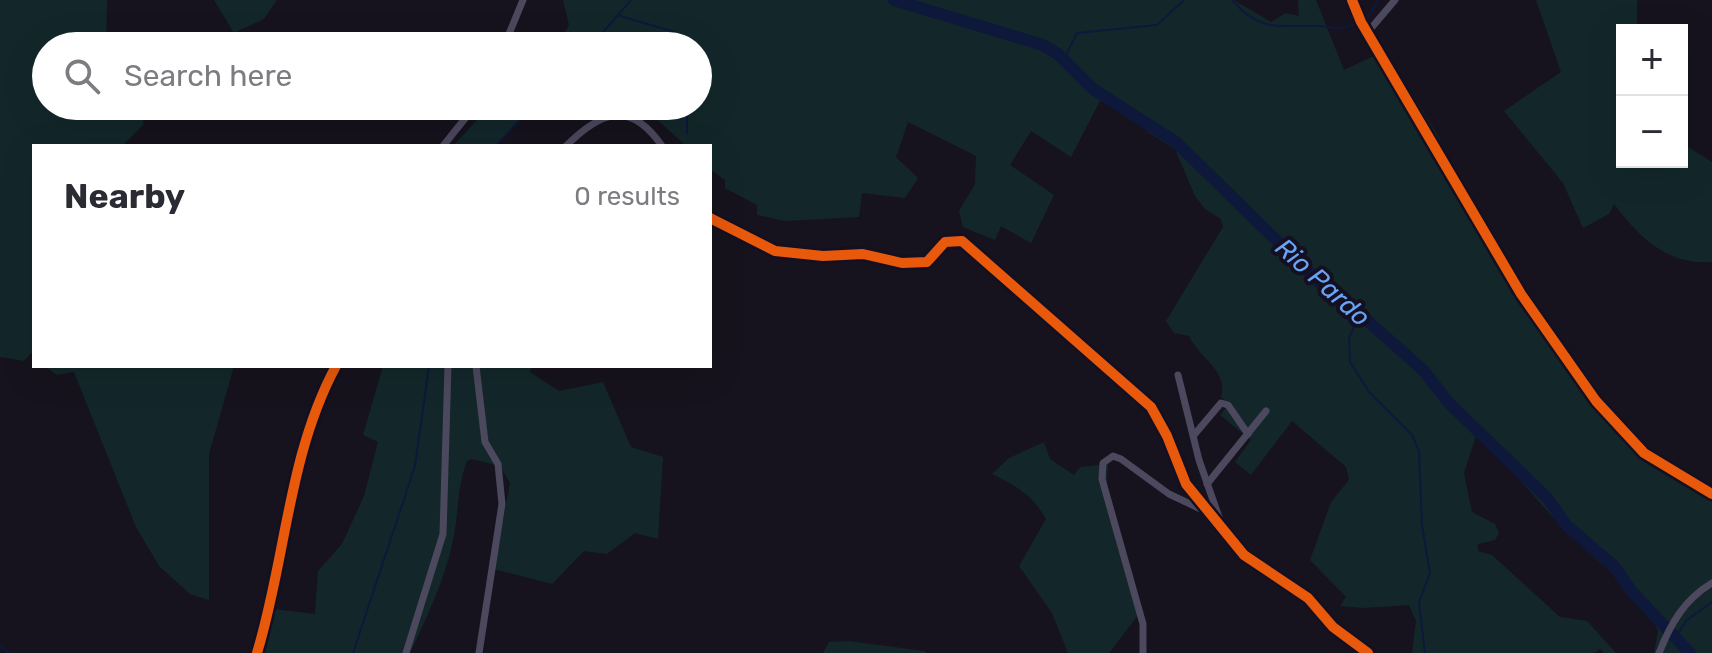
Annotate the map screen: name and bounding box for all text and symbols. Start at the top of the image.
map controls [1616,24,1688,168]
button: + [1616,24,1688,96]
search box [32,32,712,120]
icon: search [60,54,104,98]
text: Search here [124,58,292,94]
button: − [1616,96,1688,168]
text: Nearby [64,176,185,217]
text: 0 results [574,181,680,212]
water label: Rio Pardo [1269,232,1376,333]

